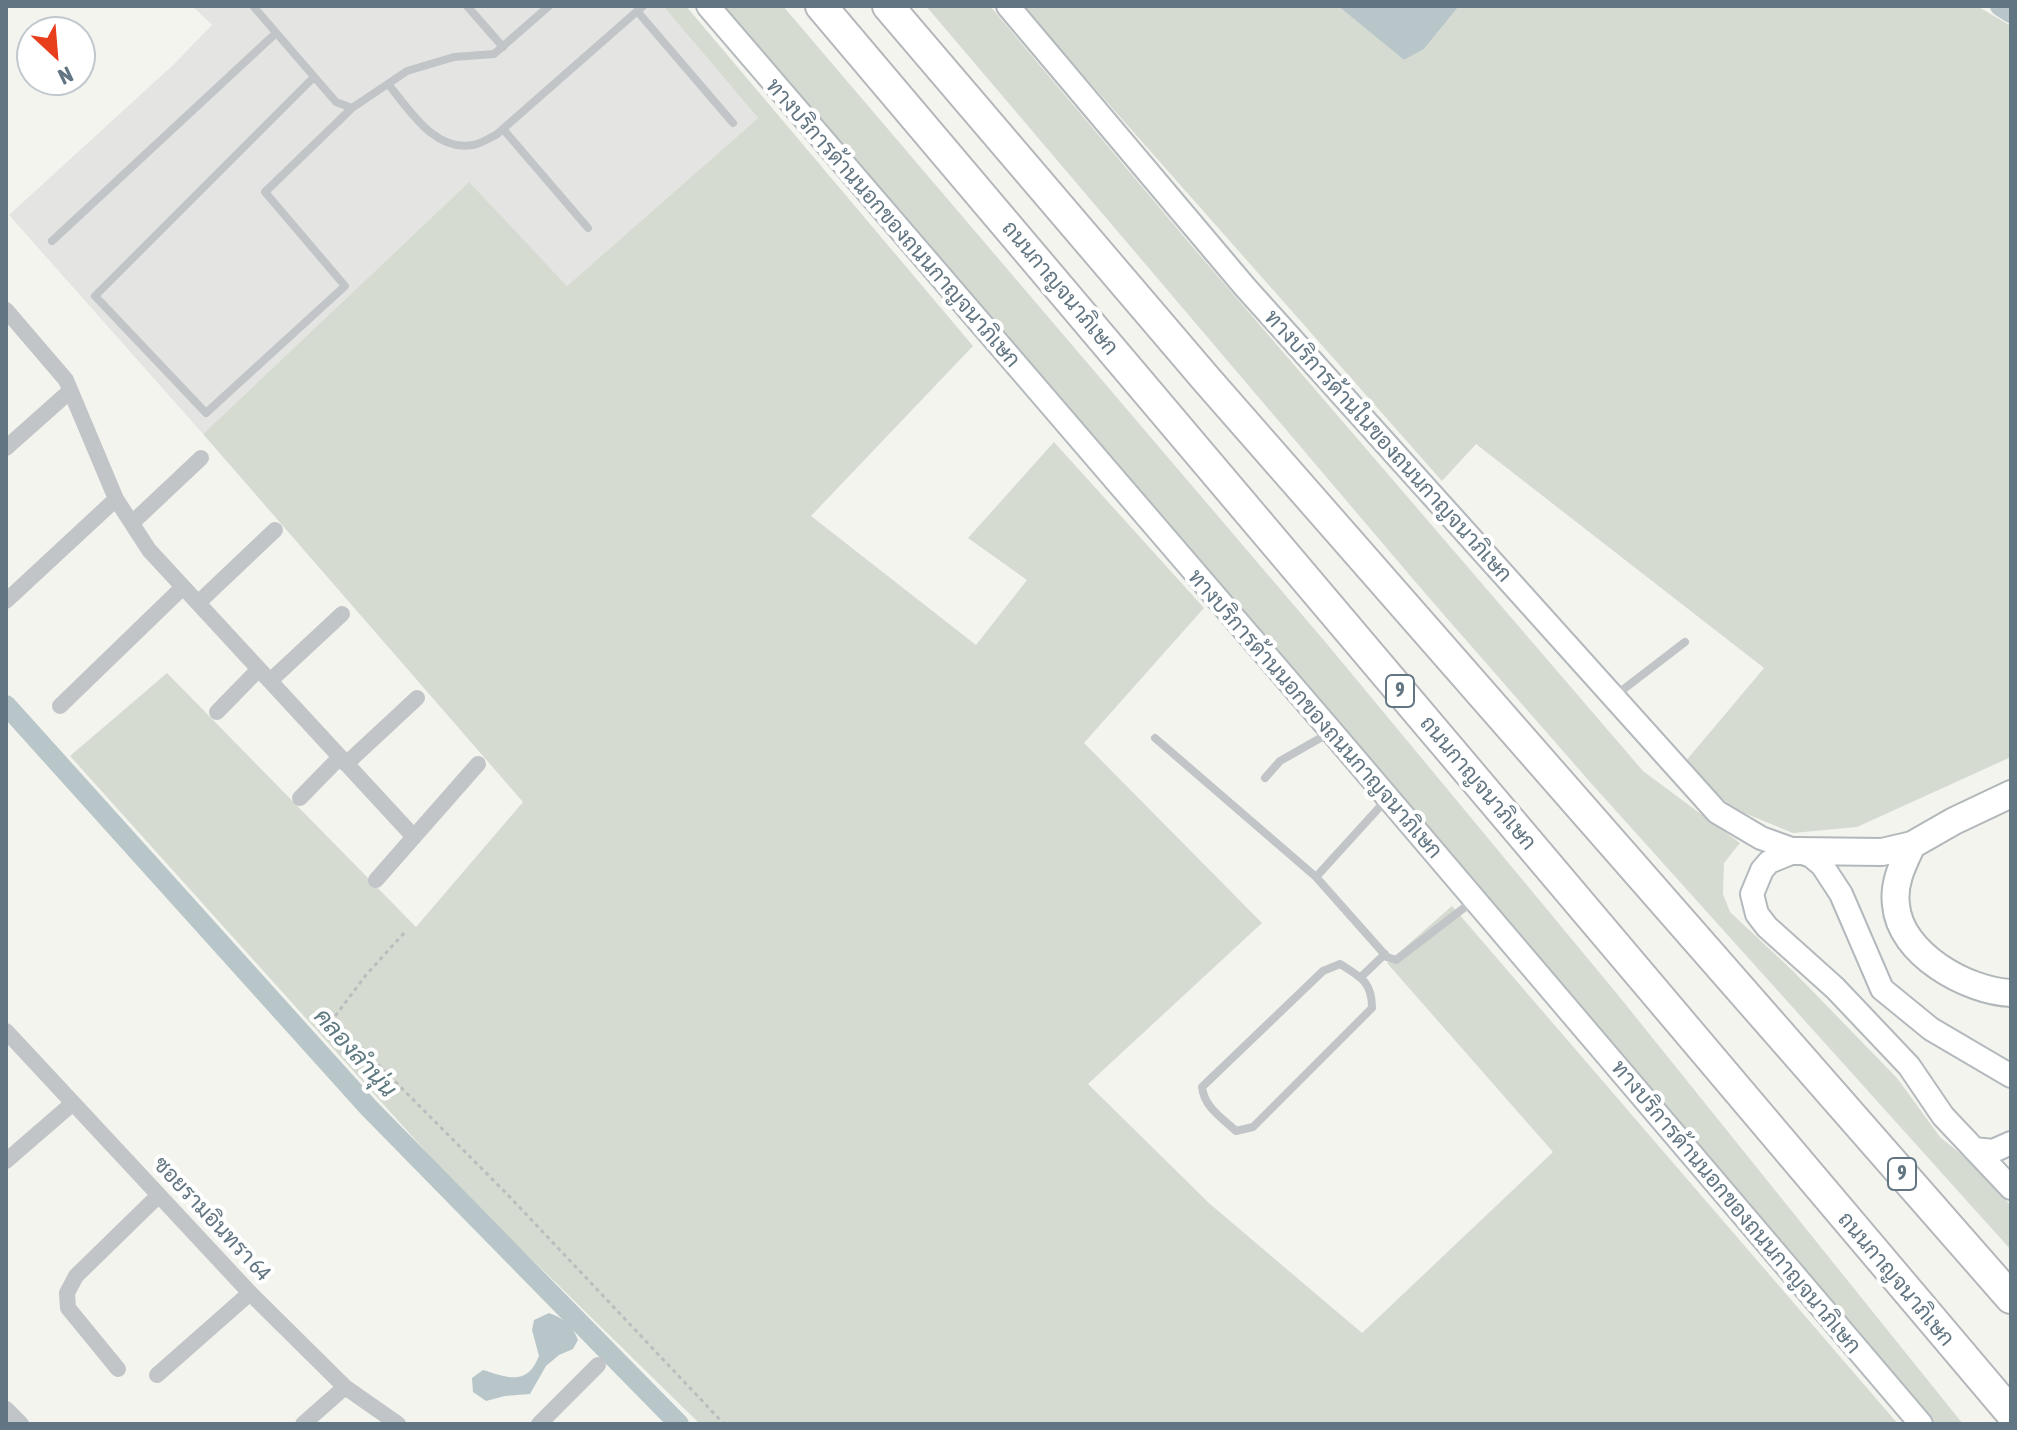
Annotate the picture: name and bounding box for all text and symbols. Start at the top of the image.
north arrow [16,16,96,96]
text: N [54,61,77,90]
street label: ทางบริการด้านนอกของถนนกาญจนาภิเษก [760,73,1026,373]
street label: ถนนกาญจนาภิเษก [996,215,1124,361]
street label: ทางบริการด้านในของถนนกาญจนาภิเษก [1259,304,1517,588]
street label: ทางบริการด้านนอกของถนนกาญจนาภิเษก [1182,564,1448,864]
road number: 9 [1386,675,1414,707]
street label: ถนนกาญจนาภิเษก [1414,710,1542,856]
water label: คลองลำนุ่น [308,1003,402,1103]
street label: ทางบริการด้านนอกของถนนกาญจนาภิเษก [1606,1055,1866,1359]
street label: ซอยรามอินทรา 64 [148,1151,276,1287]
road number: 9 [1888,1158,1916,1190]
street label: ถนนกาญจนาภิเษก [1832,1206,1960,1352]

